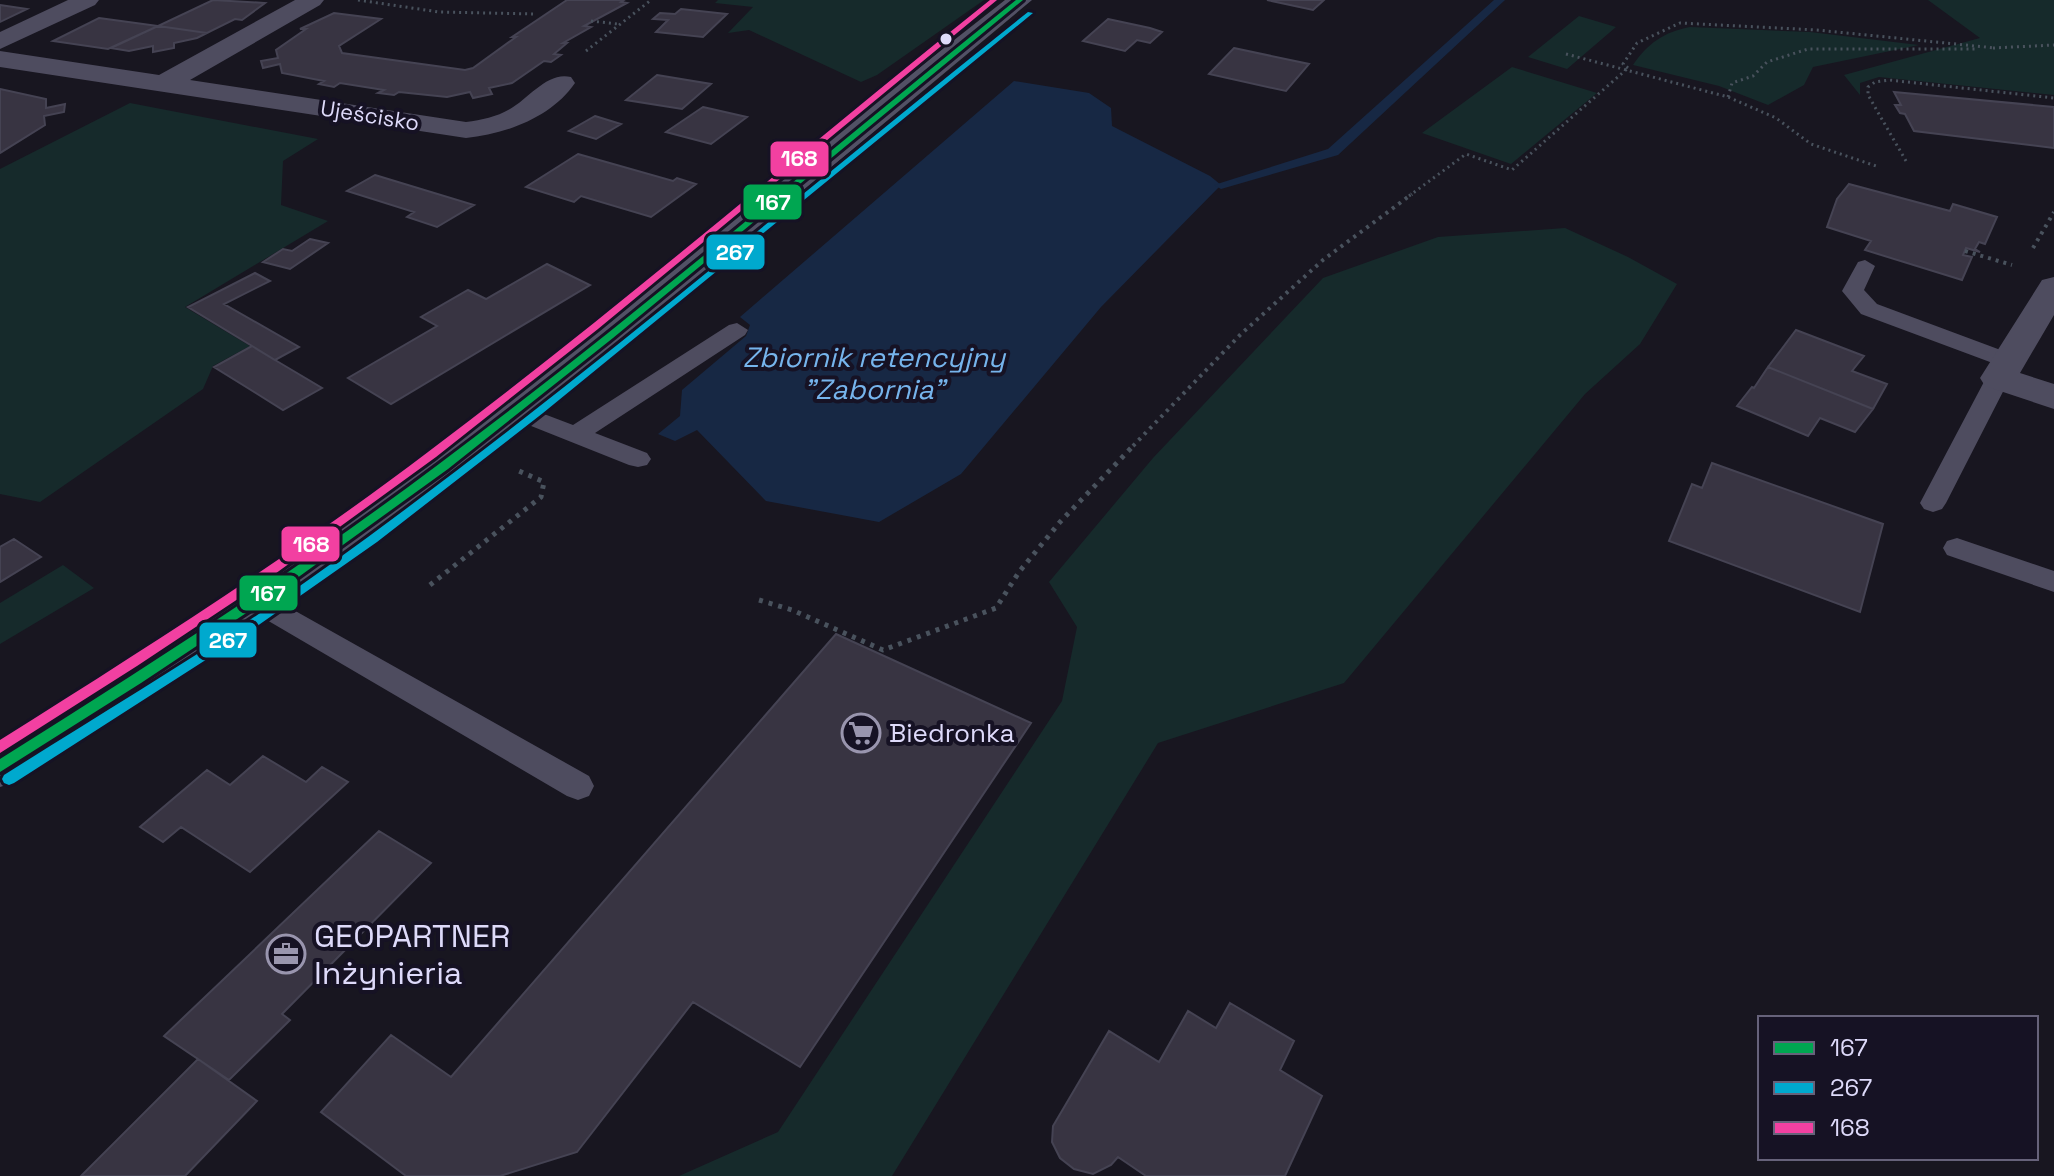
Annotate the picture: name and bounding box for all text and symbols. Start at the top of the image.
unlabelled marker [938,31,954,47]
street label: Ujeścisko [319,93,421,137]
line badge: 168 [769,140,830,178]
text: 168 [781,144,817,172]
line badge: 167 [742,183,803,221]
text: 167 [755,188,791,216]
line badge: 267 [705,233,766,271]
text: 267 [716,238,754,266]
water label: Zbiornik retencyjny "Zabornia" [743,339,1007,407]
line badge: 168 [280,525,341,563]
text: 168 [293,530,329,558]
line badge: 167 [238,574,299,612]
text: 167 [250,579,286,607]
line badge: 267 [198,621,258,659]
text: 267 [209,626,247,654]
supermarket icon: Biedronka [840,712,882,754]
place label: Biedronka [889,716,1015,750]
place label: GEOPARTNER Inżynieria [314,916,510,993]
office icon: GEOPARTNER Inżynieria [265,933,307,975]
legend [1758,1016,2038,1160]
text: 167 [1830,1032,1868,1063]
text: 267 [1830,1072,1872,1103]
text: 168 [1830,1112,1870,1143]

